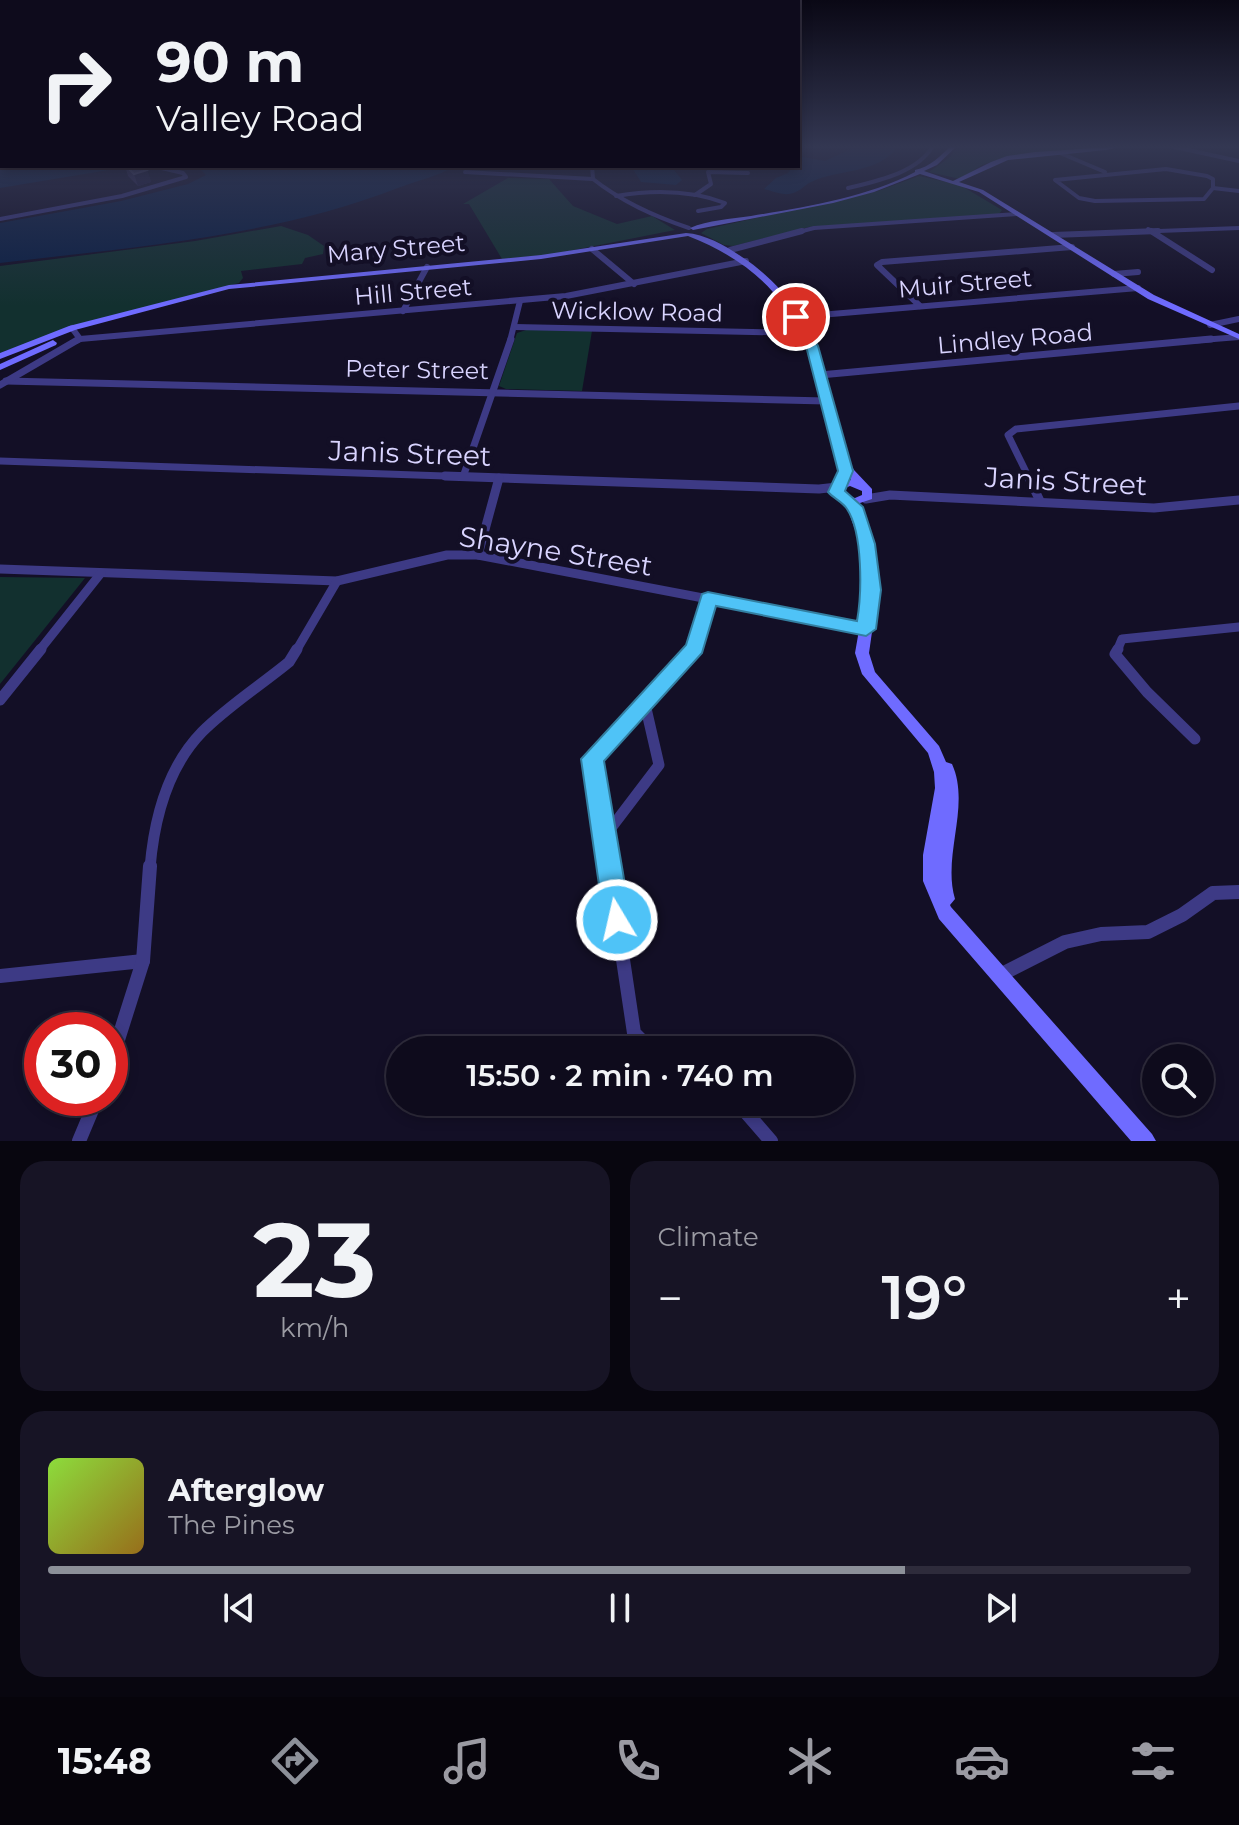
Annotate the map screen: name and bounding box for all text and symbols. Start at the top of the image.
text: 90 m [156,28,304,96]
icon: right [24,32,128,136]
text: Valley Road [156,96,364,140]
street label: Mary Street [326,228,466,269]
street label: Muir Street [897,263,1033,304]
street label: Hill Street [353,272,473,311]
pin [762,283,830,351]
icon: arrive [774,295,818,339]
street label: Wicklow Road [551,296,723,327]
street label: Lindley Road [936,317,1094,360]
street label: Peter Street [345,354,489,385]
street label: Janis Street [327,433,492,473]
street label: Janis Street [983,460,1148,502]
street label: Shayne Street [457,519,655,583]
position arrow [575,878,659,962]
speed limit sign: 30 [24,1012,128,1116]
map controls [1142,1044,1214,1116]
button: search [1142,1044,1214,1116]
text: 15:50 · 2 min · 740 m [466,1057,774,1094]
text: 23 [253,1196,376,1323]
text: Climate [658,1221,759,1253]
text: 19° [881,1261,967,1334]
text: − [658,1271,683,1325]
text: + [1166,1271,1191,1325]
text: km/h [280,1312,349,1344]
text: Afterglow [168,1472,324,1509]
text: The Pines [168,1509,295,1541]
icon: previous [217,1586,261,1630]
icon: pause [598,1586,642,1630]
icon: next [979,1586,1023,1630]
icon: directions [267,1733,323,1789]
icon: music [439,1733,495,1789]
icon: phone [610,1733,666,1789]
icon: climate [782,1733,838,1789]
icon: car [954,1733,1010,1789]
icon: filters [1125,1733,1181,1789]
text: 15:48 [58,1739,152,1783]

